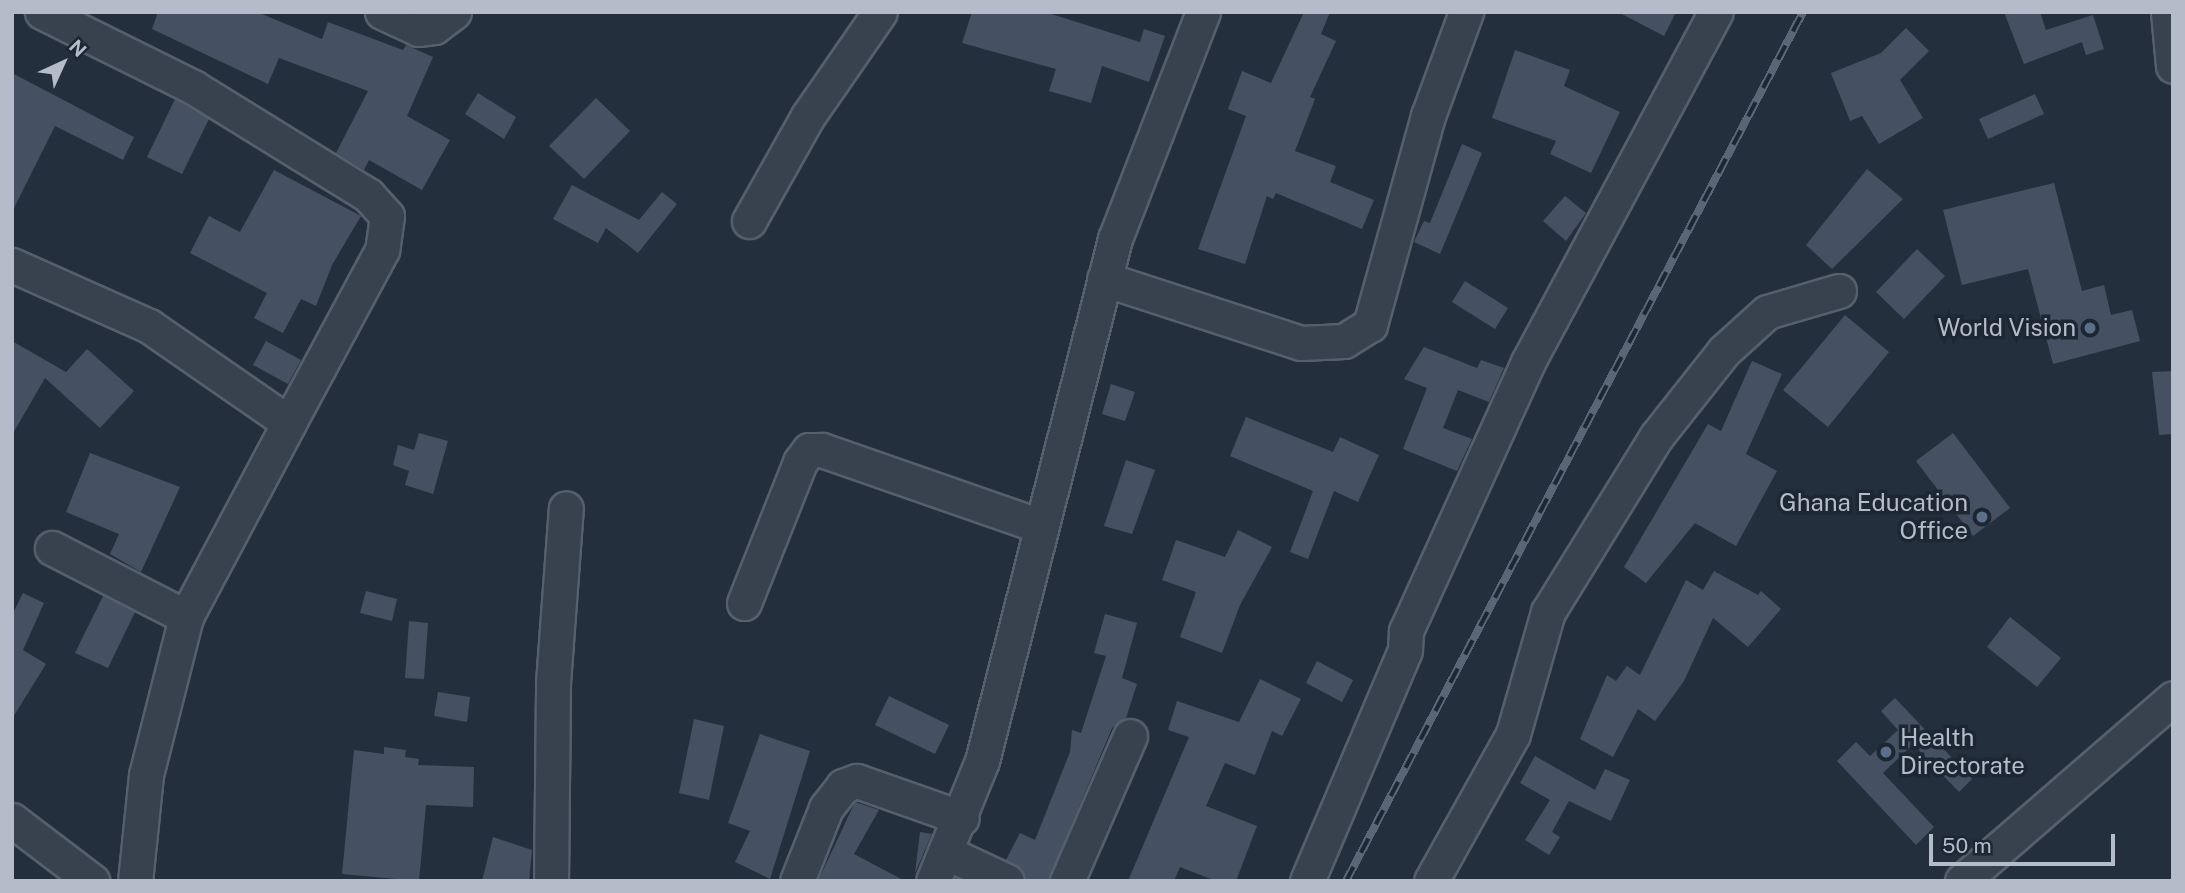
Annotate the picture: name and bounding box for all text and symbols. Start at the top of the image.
north arrow [28,28,98,98]
text: N [65,35,91,61]
place label: World Vision [1937,314,2076,342]
marker: World Vision [2082,320,2098,336]
place label: Ghana Education Office [1779,489,1968,545]
marker: Ghana Education Office [1974,509,1990,525]
place label: Health Directorate [1900,724,2025,780]
marker: Health Directorate [1878,744,1894,760]
scale bar [1933,820,2118,864]
text: 50 m [1942,833,1992,858]

